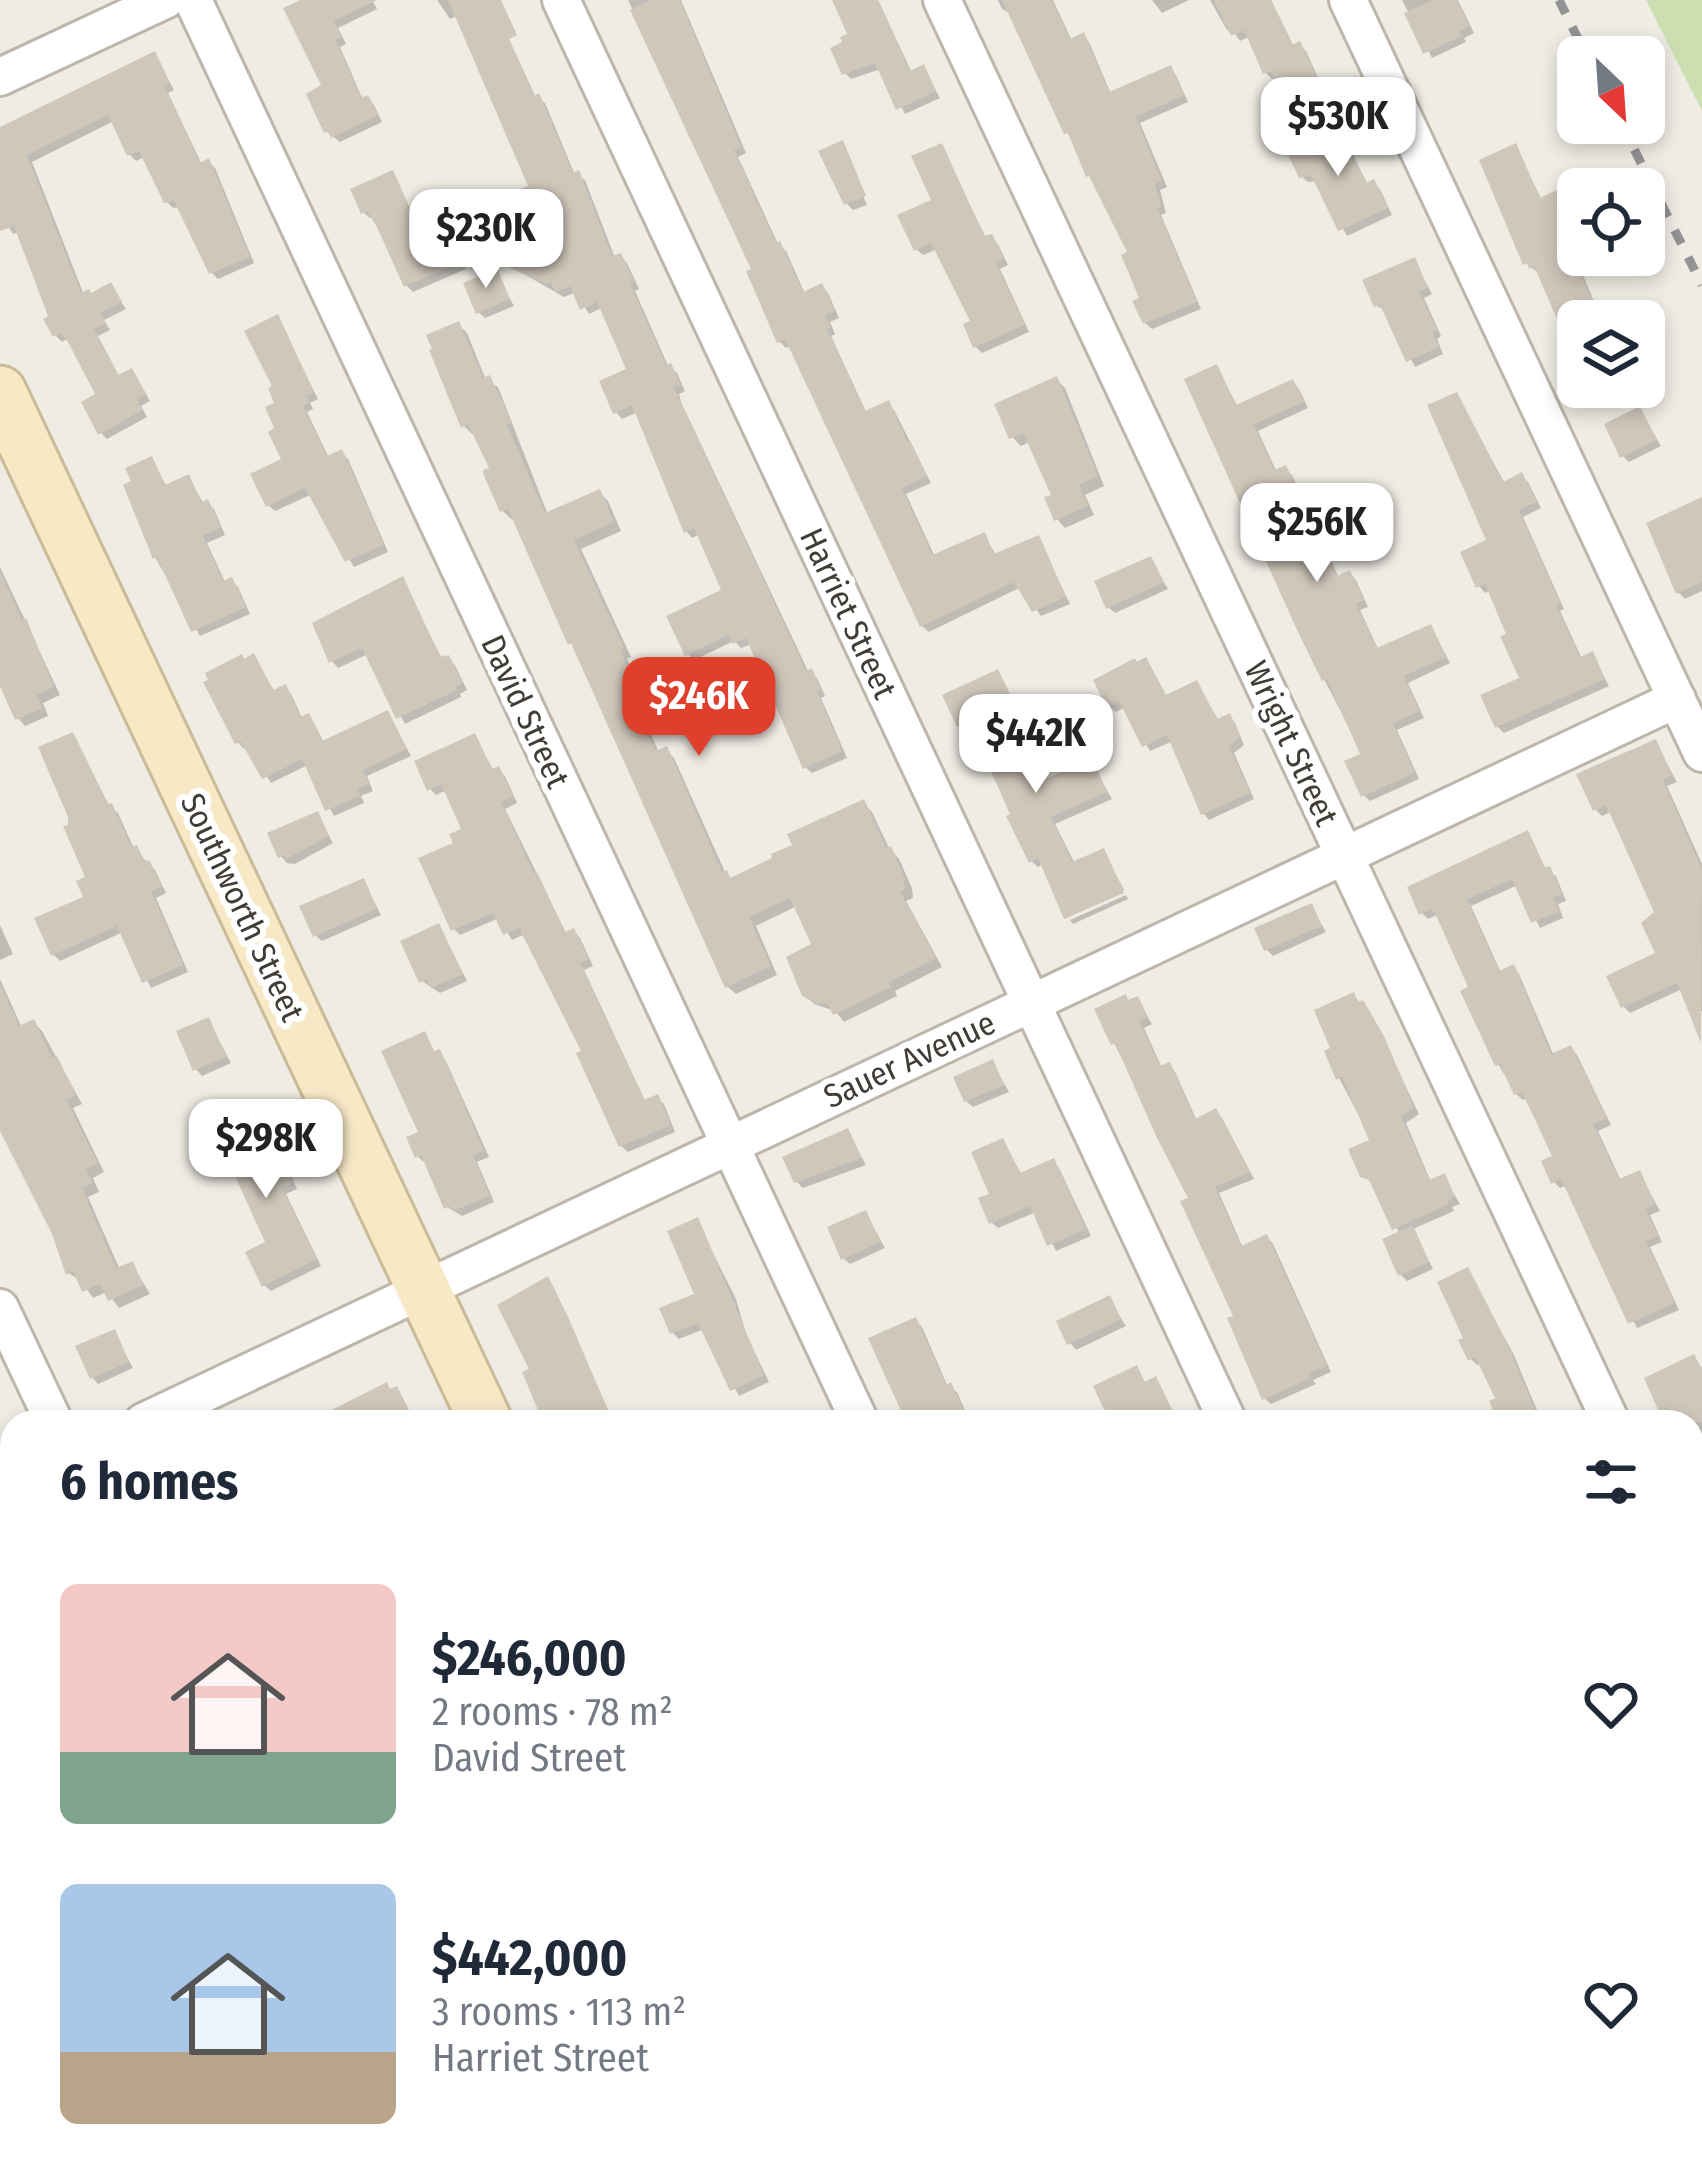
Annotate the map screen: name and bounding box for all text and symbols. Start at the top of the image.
north arrow [1557,36,1665,144]
map controls [1557,36,1665,408]
pin: $530K [1254,77,1422,179]
text: $530K [1288,93,1388,139]
button: locate [1557,168,1665,276]
pin: $230K [402,189,570,291]
text: $230K [436,205,536,251]
button: layers [1557,300,1665,408]
pin: $256K [1233,483,1401,585]
text: $256K [1267,499,1367,545]
street label: Harriet Street [791,522,905,705]
street label: David Street [472,629,578,794]
street label: Wright Street [1236,655,1347,832]
pin: $246K [615,657,783,759]
text: $246K [649,673,749,719]
pin: $442K [952,694,1120,796]
text: $442K [986,710,1086,756]
street label: Southworth Street [172,787,312,1028]
street label: Sauer Avenue [817,1003,1002,1117]
pin: $298K [182,1099,350,1201]
text: $298K [216,1115,316,1161]
icon: filters [1578,1449,1644,1515]
text: 6 homes [60,1451,238,1513]
text: $246,000 [432,1627,627,1689]
icon: home [156,1632,300,1776]
icon: heart [1578,1671,1644,1737]
text: 2 rooms · 78 m² [432,1689,673,1735]
text: David Street [432,1735,626,1781]
text: $442,000 [432,1927,627,1989]
icon: home [156,1932,300,2076]
icon: heart [1578,1971,1644,2037]
text: 3 rooms · 113 m² [432,1989,686,2035]
text: Harriet Street [432,2035,649,2081]

